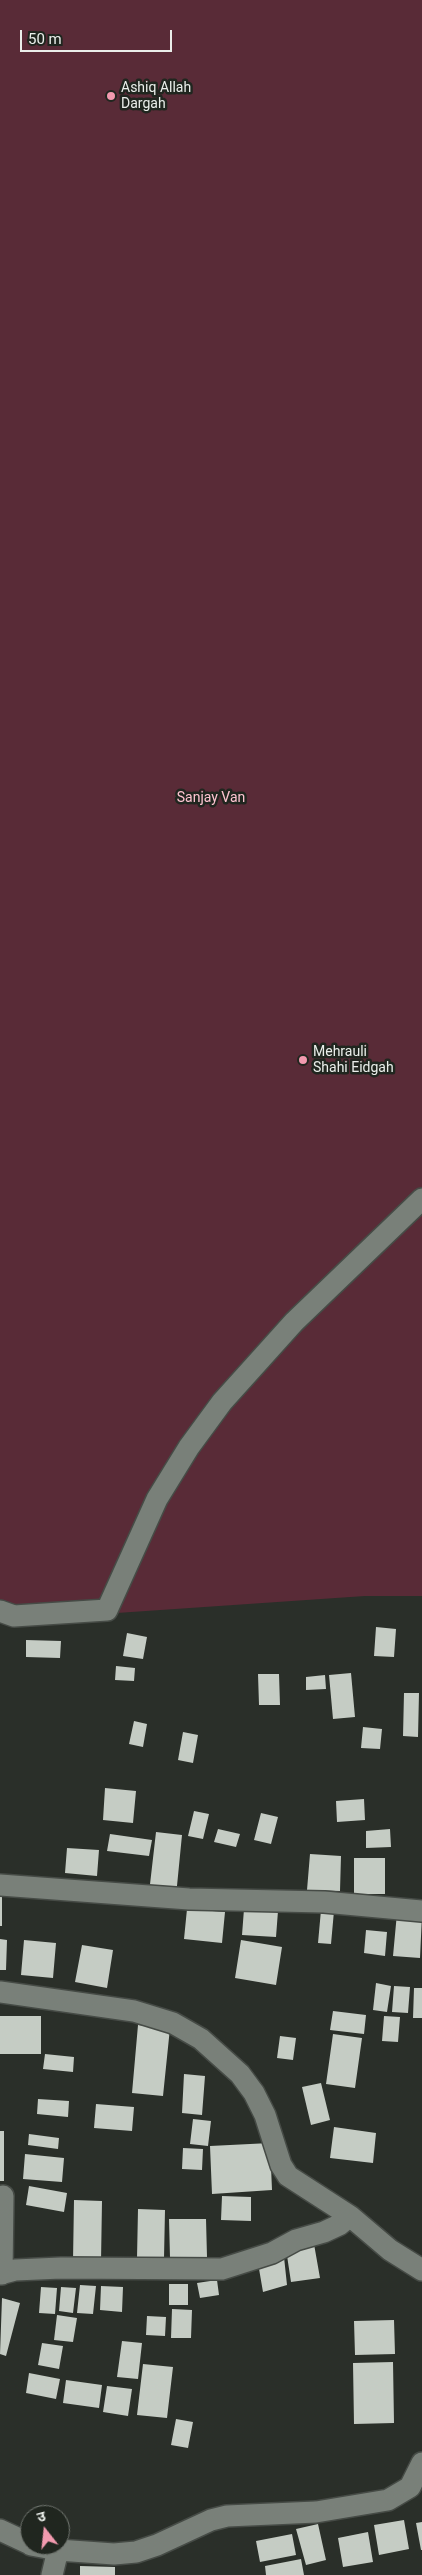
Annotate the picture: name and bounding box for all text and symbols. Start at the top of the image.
scale bar [22,20,175,52]
text: 50 m [28,30,62,48]
place label: Ashiq Allah Dargah [121,80,191,112]
marker: Ashiq Allah Dargah [105,90,117,102]
park label: Sanjay Van [177,790,245,806]
place label: Mehrauli Shahi Eidgah [313,1044,394,1076]
marker: Mehrauli Shahi Eidgah [297,1054,309,1066]
north arrow [20,2505,70,2555]
text: उ [35,2508,47,2525]

